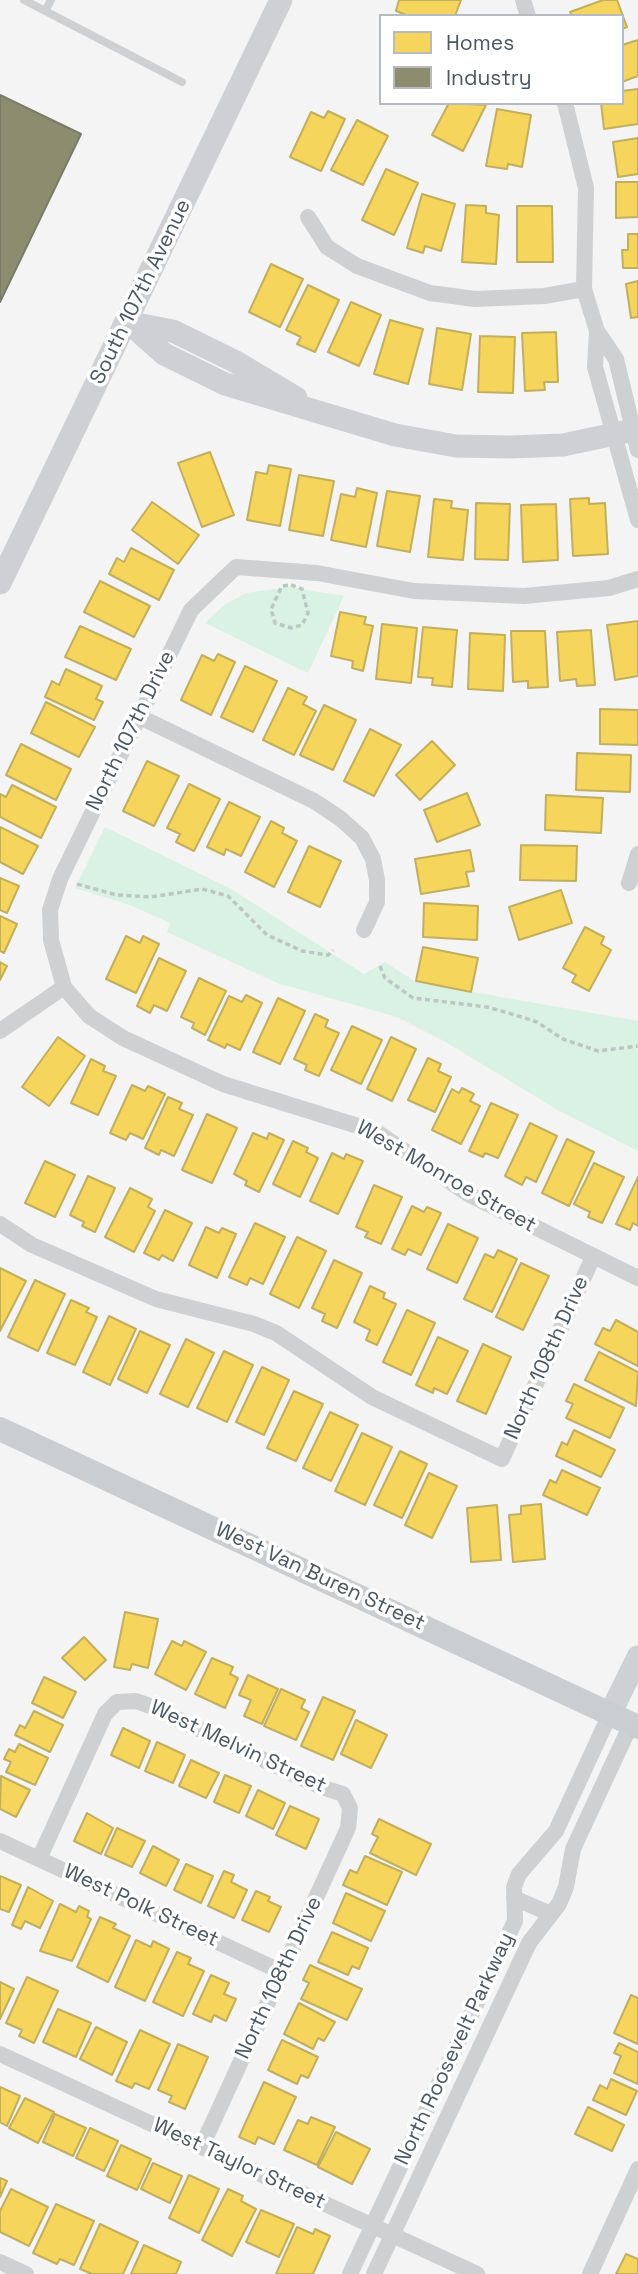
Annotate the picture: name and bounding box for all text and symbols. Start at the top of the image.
legend [379,14,624,105]
text: Homes [446,29,514,56]
text: Industry [446,64,532,91]
street label: South 107th Avenue [85,196,197,388]
street label: North 107th Drive [81,647,181,815]
street label: West Monroe Street [352,1115,540,1239]
street label: North 108th Drive [500,1272,594,1444]
street label: West Van Buren Street [211,1517,429,1637]
street label: West Melvin Street [146,1695,330,1799]
street label: West Polk Street [60,1859,222,1953]
street label: North 108th Drive [230,1893,328,2063]
street label: North Roosevelt Parkway [390,1929,520,2169]
street label: West Taylor Street [149,2113,329,2215]

